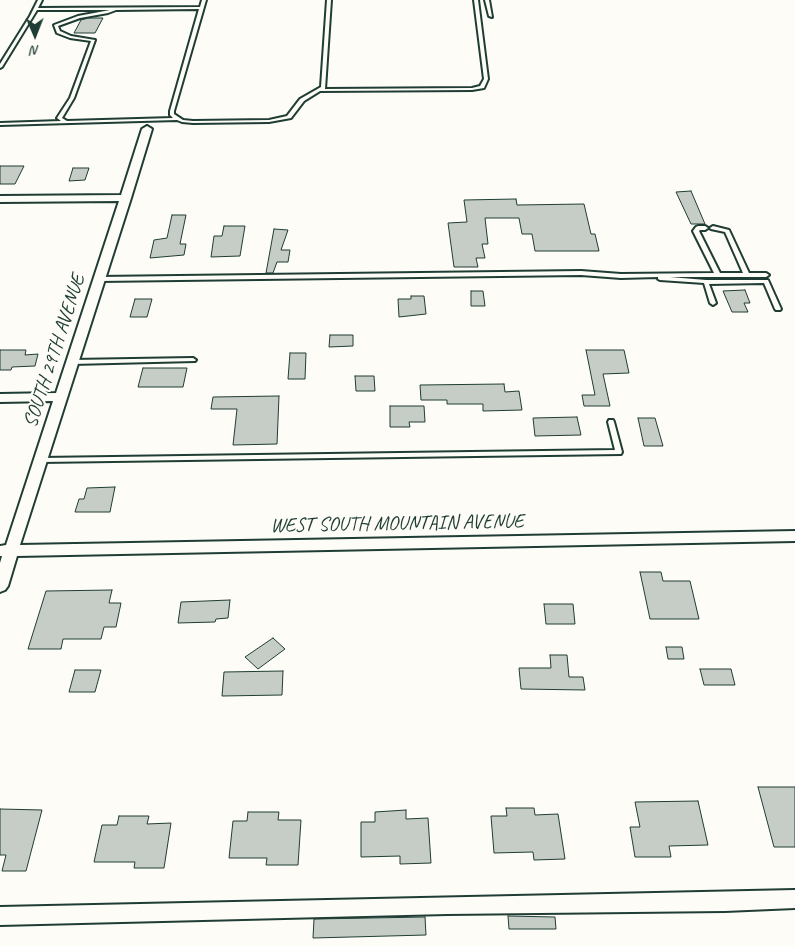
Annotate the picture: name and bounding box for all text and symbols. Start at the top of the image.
north arrow [10,10,60,60]
text: N [31,42,40,59]
street label: SOUTH 29TH AVENUE [19,272,91,430]
street label: WEST SOUTH MOUNTAIN AVENUE [270,510,524,538]

